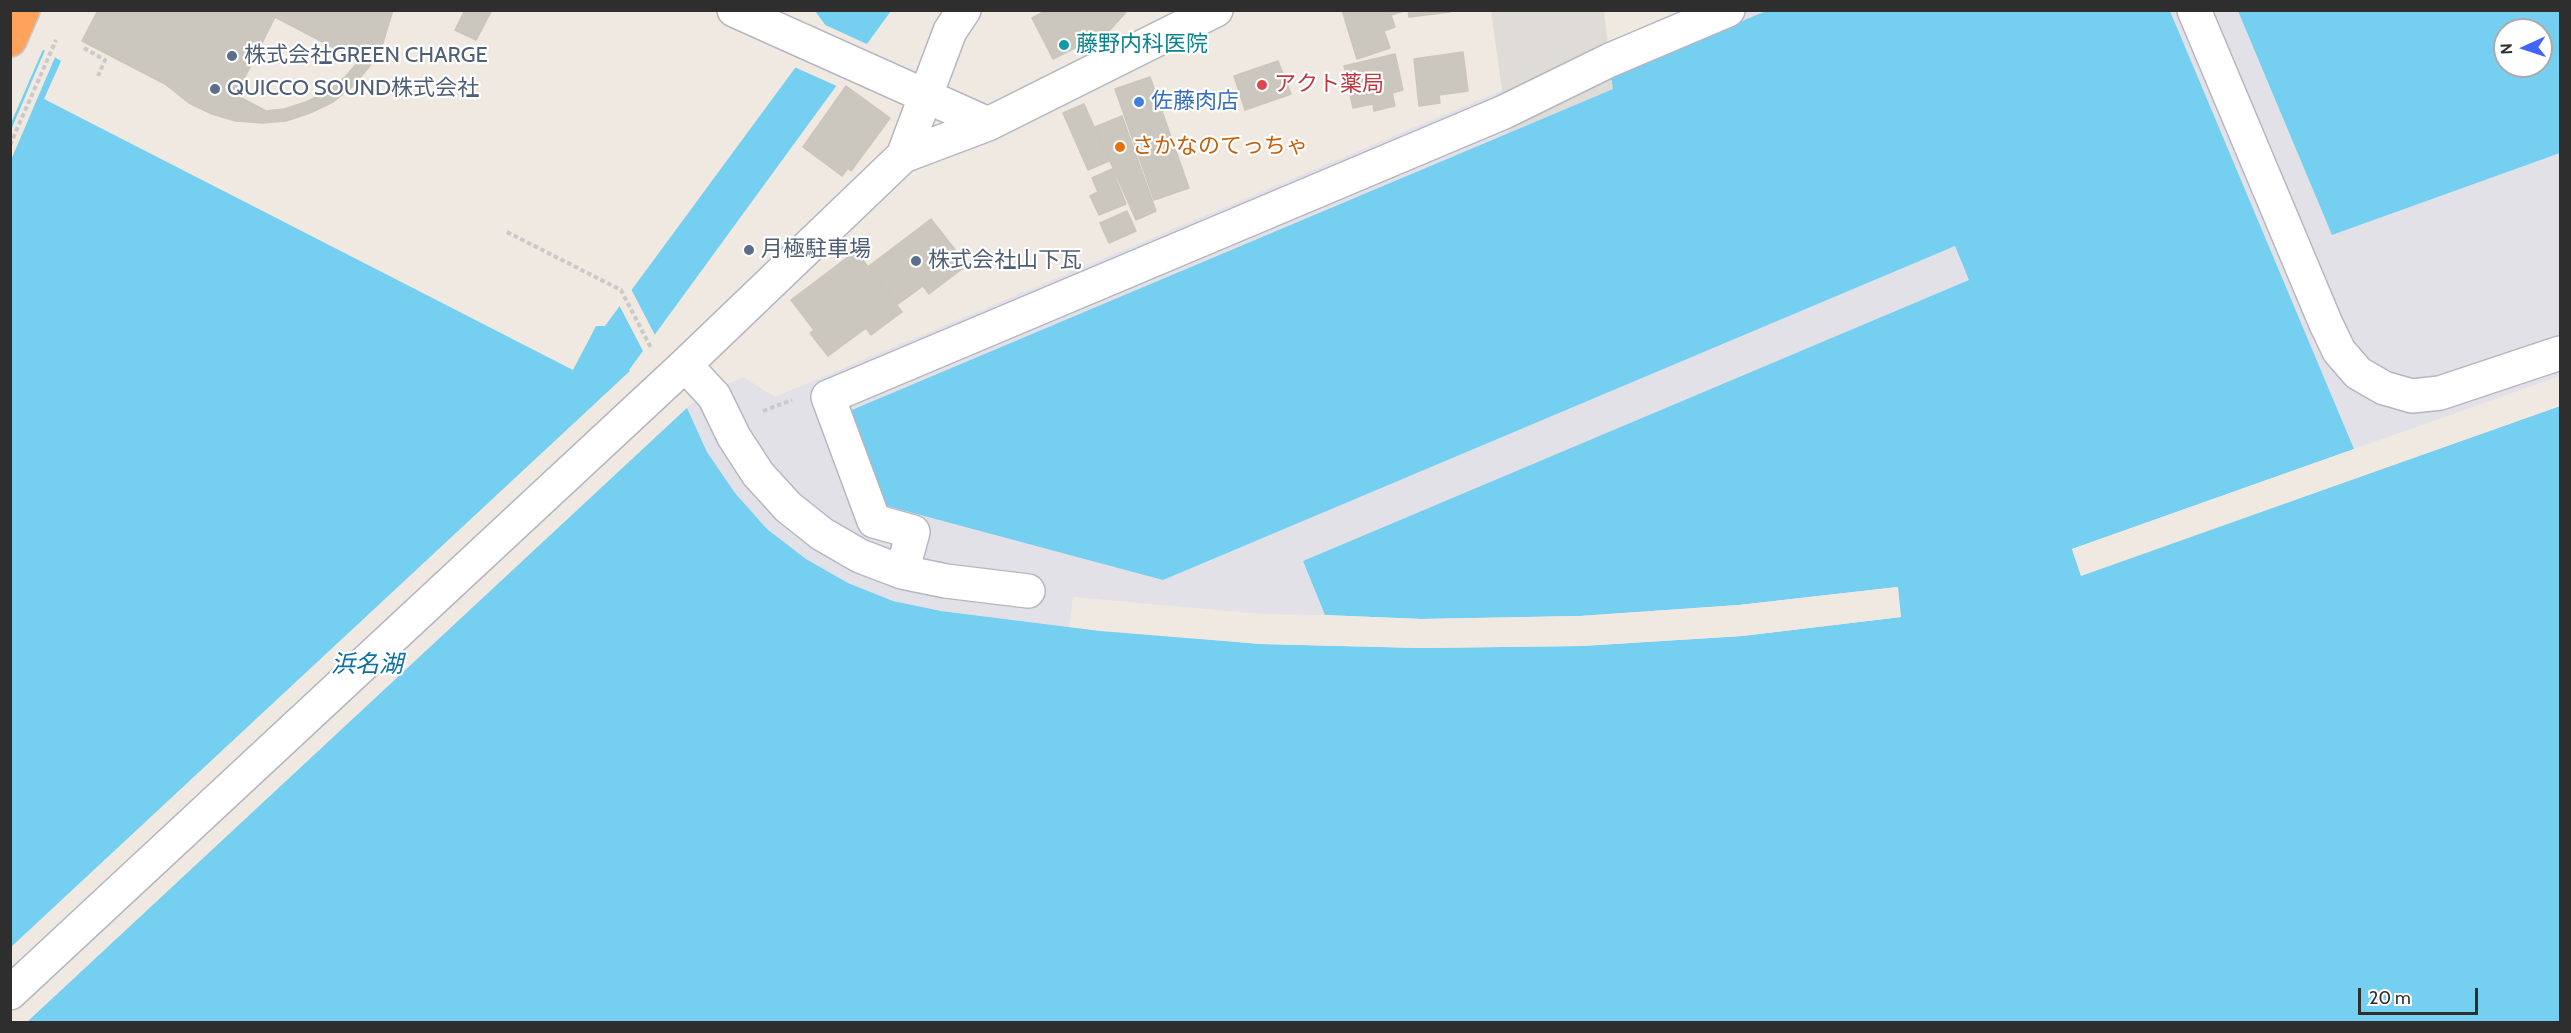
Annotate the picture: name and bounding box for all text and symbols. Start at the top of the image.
north arrow [2493,18,2553,78]
place label: 藤野内科医院 [1076,32,1208,58]
marker: 藤野内科医院 [1057,38,1071,52]
place label: 株式会社GREEN CHARGE [244,43,488,69]
text: N [2497,43,2516,55]
marker: 株式会社GREEN CHARGE [225,49,239,63]
place label: アクト薬局 [1274,72,1384,98]
place label: QUICCO SOUND株式会社 [227,76,479,102]
marker: アクト薬局 [1255,78,1269,92]
marker: QUICCO SOUND株式会社 [208,82,222,96]
place label: 佐藤肉店 [1151,89,1239,115]
marker: 佐藤肉店 [1132,95,1146,109]
place label: さかなのてっちゃ [1132,134,1308,160]
marker: さかなのてっちゃ [1113,140,1127,154]
place label: 月極駐車場 [761,237,871,263]
marker: 月極駐車場 [742,243,756,257]
place label: 株式会社山下瓦 [928,248,1082,274]
marker: 株式会社山下瓦 [909,254,923,268]
water label: 浜名湖 [331,651,403,679]
scale bar [2361,976,2481,1014]
text: 20 m [2369,987,2411,1009]

